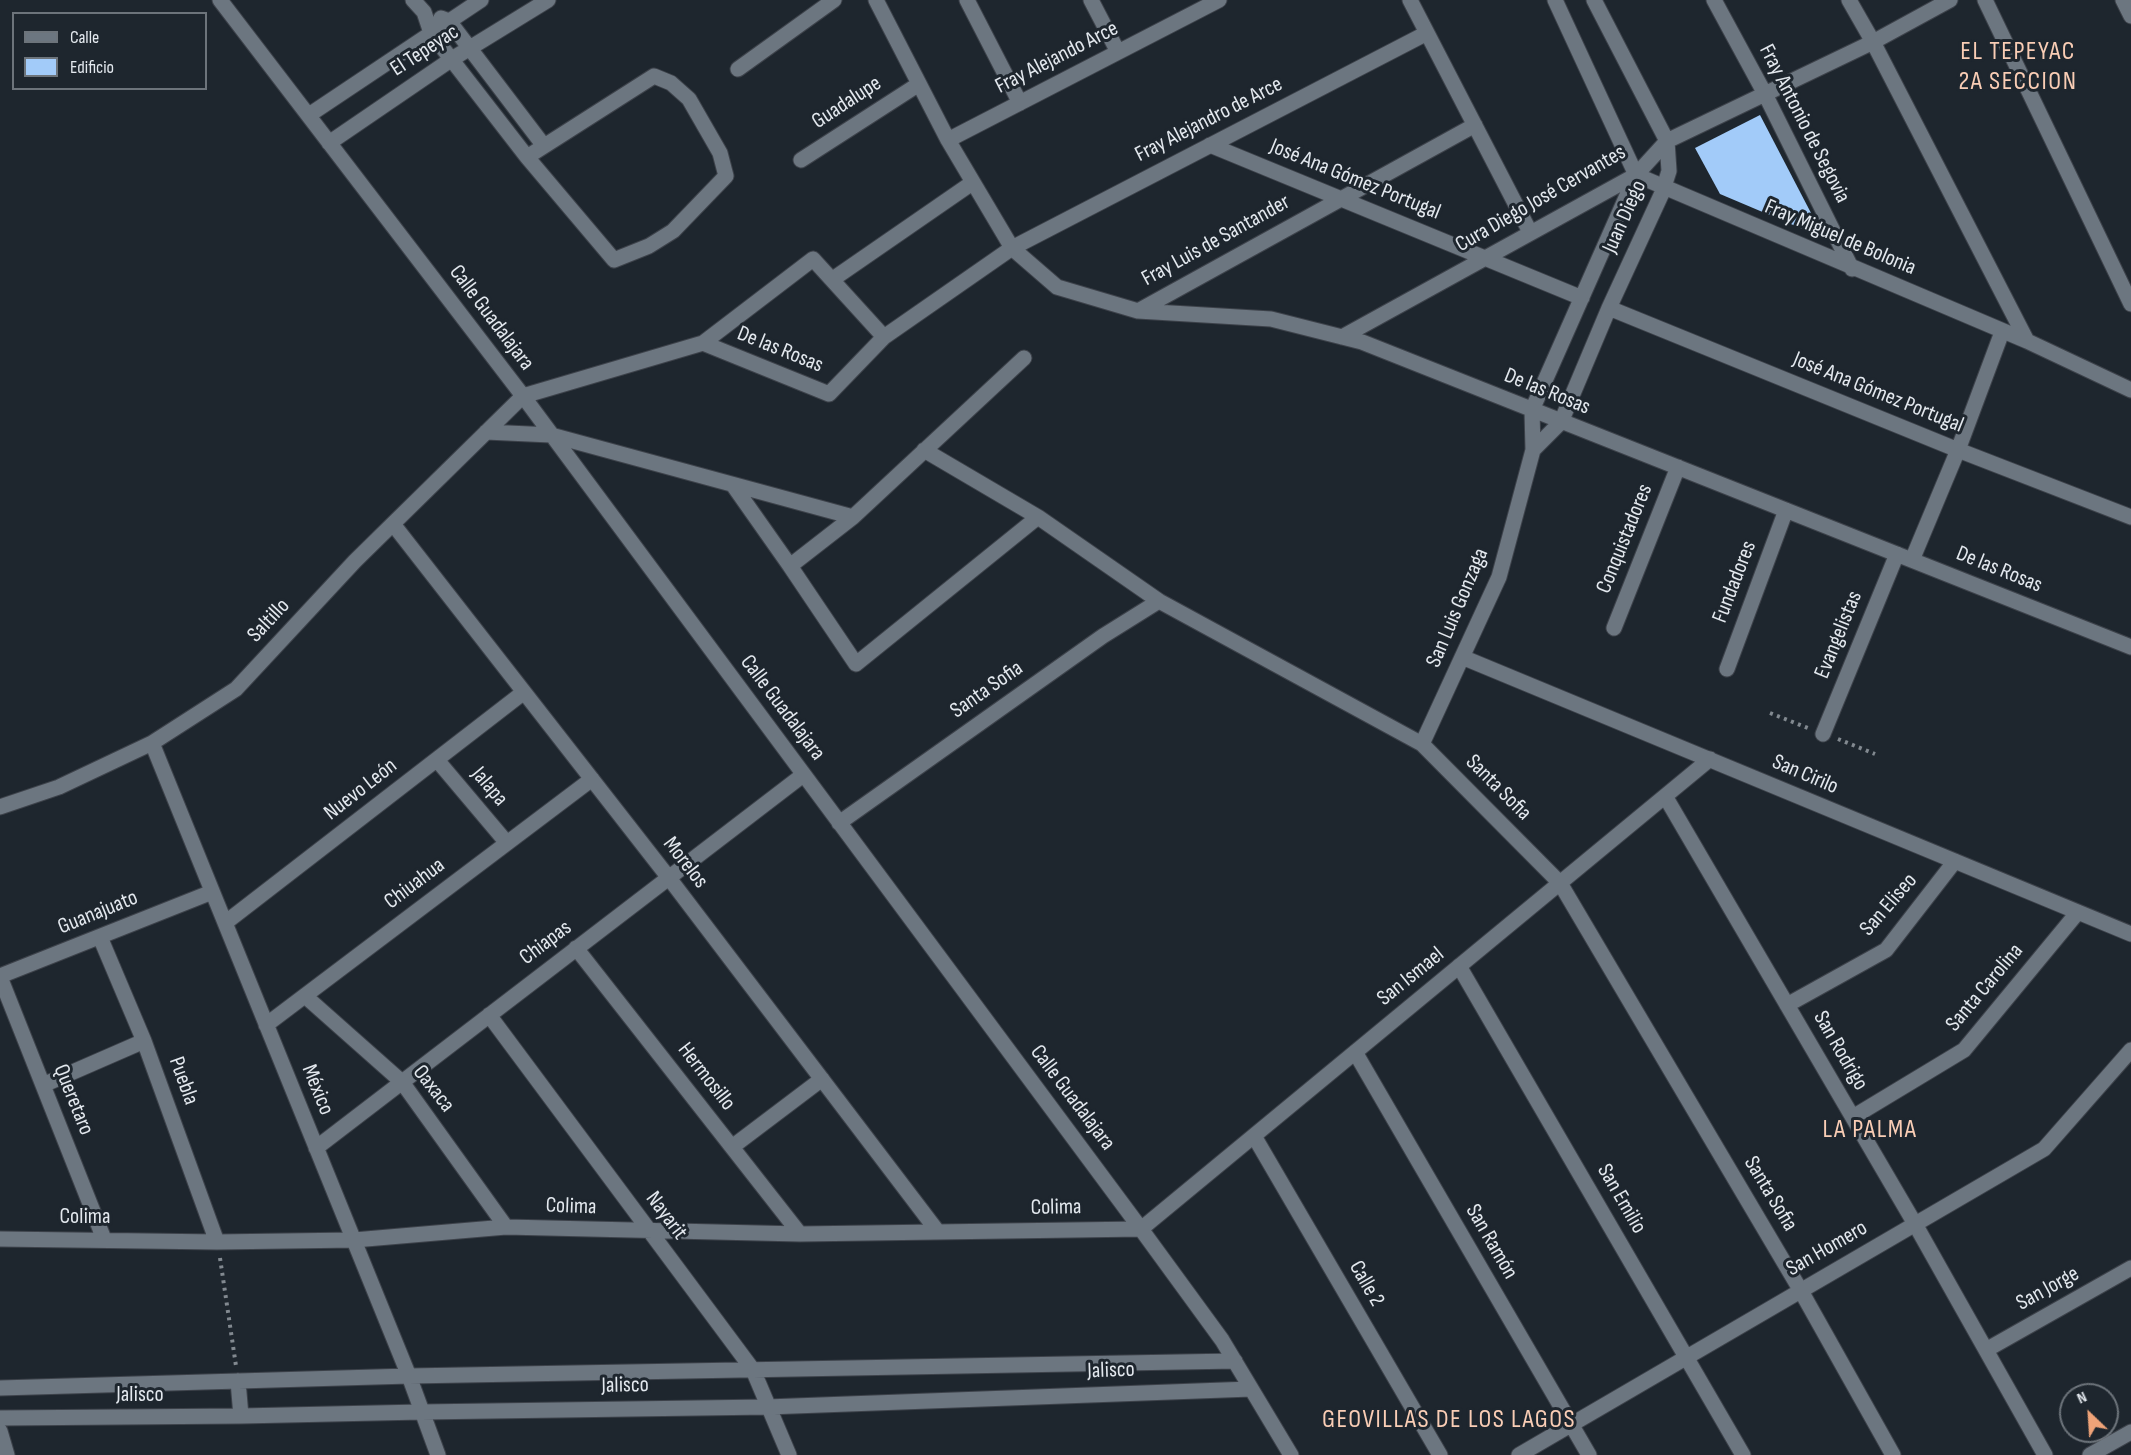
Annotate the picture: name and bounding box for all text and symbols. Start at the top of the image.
legend [12,12,207,90]
street label: Fray Alejando Arce [991,16,1123,100]
street label: El Tepeyac [386,19,464,83]
text: Calle [70,27,99,48]
district label: EL TEPEYAC 2A SECCION [1959,36,2077,98]
street label: Fray Antonio de Segovia [1753,40,1855,208]
text: Edificio [70,57,114,78]
street label: Guadalupe [807,71,887,135]
street label: Fray Alejandro de Arce [1131,72,1287,168]
street label: José Ana Gómez Portugal [1266,134,1444,226]
street label: Cura Diego José Cervantes [1451,140,1631,258]
street label: Juan Diego [1597,177,1653,257]
street label: Fray Luis de Santander [1137,189,1295,293]
street label: Fray Miguel de Bolonia [1760,194,1920,282]
street label: Calle Guadalajara [443,260,539,376]
street label: De las Rosas [733,321,827,379]
street label: José Ana Gómez Portugal [1789,347,1967,439]
street label: De las Rosas [1500,363,1594,421]
street label: Conquistadores [1591,481,1659,597]
street label: Fundadores [1707,537,1763,627]
street label: De las Rosas [1952,541,2046,599]
street label: San Luis Gonzaga [1421,545,1495,671]
street label: Evangelistas [1809,587,1869,683]
street label: Saltillo [242,594,296,648]
street label: Calle Guadalajara [734,650,830,766]
street label: Santa Sofia [946,656,1028,724]
street label: Santa Sofia [1459,749,1537,827]
street label: San Cirilo [1768,749,1842,801]
street label: Nuevo León [319,753,403,827]
street label: Jalapa [465,762,513,812]
street label: Morelos [657,832,713,894]
street label: Chiuahua [380,853,450,915]
street label: San Eliseo [1855,868,1923,942]
street label: Guanajuato [54,885,142,941]
street label: Chiapas [515,915,577,971]
street label: Santa Carolina [1941,939,2029,1037]
street label: San Ismael [1372,942,1450,1012]
street label: San Rodrigo [1807,1007,1873,1095]
street label: Hermosillo [671,1038,741,1116]
street label: Calle Guadalajara [1024,1040,1120,1156]
street label: Puebla [162,1053,204,1109]
street label: Oaxaca [406,1060,460,1118]
street label: Queretaro [47,1061,99,1139]
street label: México [295,1061,339,1119]
district label: LA PALMA [1823,1114,1917,1146]
street label: Santa Sofia [1737,1152,1803,1236]
street label: San Emilio [1591,1160,1651,1238]
street label: Nayarit [639,1187,693,1245]
street label: Colima [545,1193,597,1221]
street label: Colima [1030,1194,1082,1222]
street label: San Ramón [1459,1200,1523,1284]
street label: Colima [60,1204,110,1230]
street label: San Homero [1782,1215,1872,1283]
street label: Calle 2 [1342,1256,1390,1312]
street label: San Jorge [2012,1261,2084,1317]
street label: Jalisco [1087,1357,1135,1385]
street label: Jalisco [601,1372,649,1400]
street label: Jalisco [116,1382,164,1408]
north arrow [2059,1383,2119,1443]
text: N [2074,1388,2090,1408]
district label: GEOVILLAS DE LOS LAGOS [1322,1404,1576,1436]

